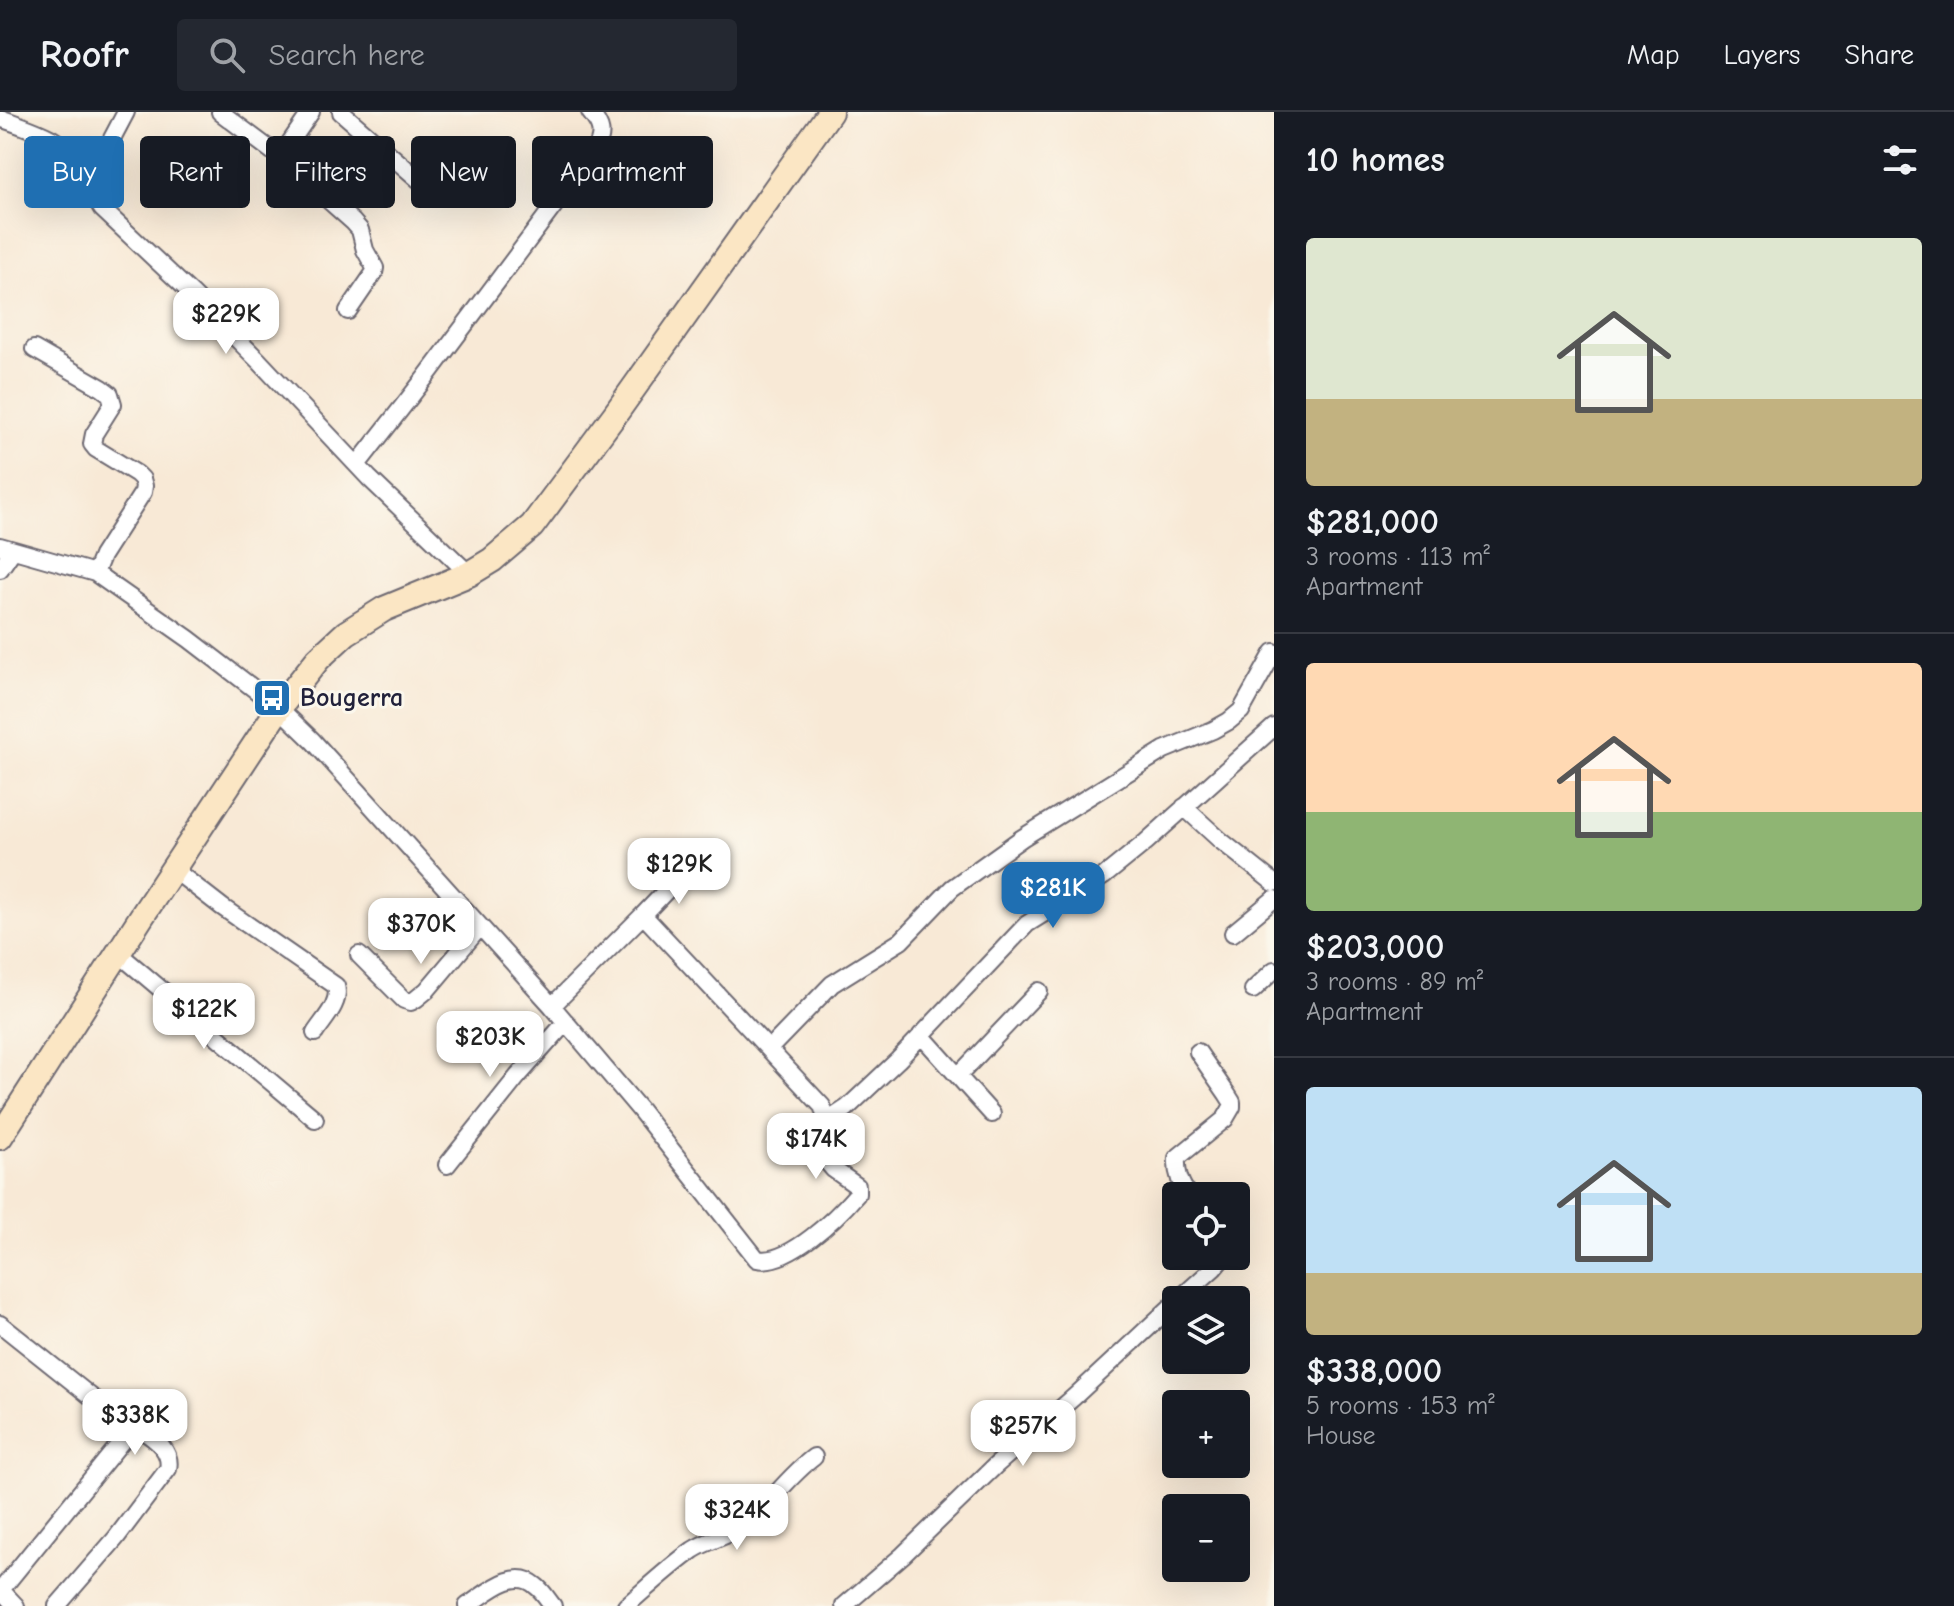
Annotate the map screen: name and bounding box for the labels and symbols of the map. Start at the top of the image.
pin: $229K [170,288,282,356]
bus stop icon: Bougerra [251,677,293,719]
place label: Bougerra [300,683,403,713]
pin: $129K [623,838,735,906]
pin: $281K [997,862,1109,930]
pin: $370K [365,898,477,966]
pin: $122K [148,983,260,1051]
pin: $203K [434,1011,546,1079]
pin: $174K [760,1113,872,1181]
pin: $338K [79,1389,191,1457]
pin: $257K [967,1400,1079,1468]
pin: $324K [681,1484,793,1552]

